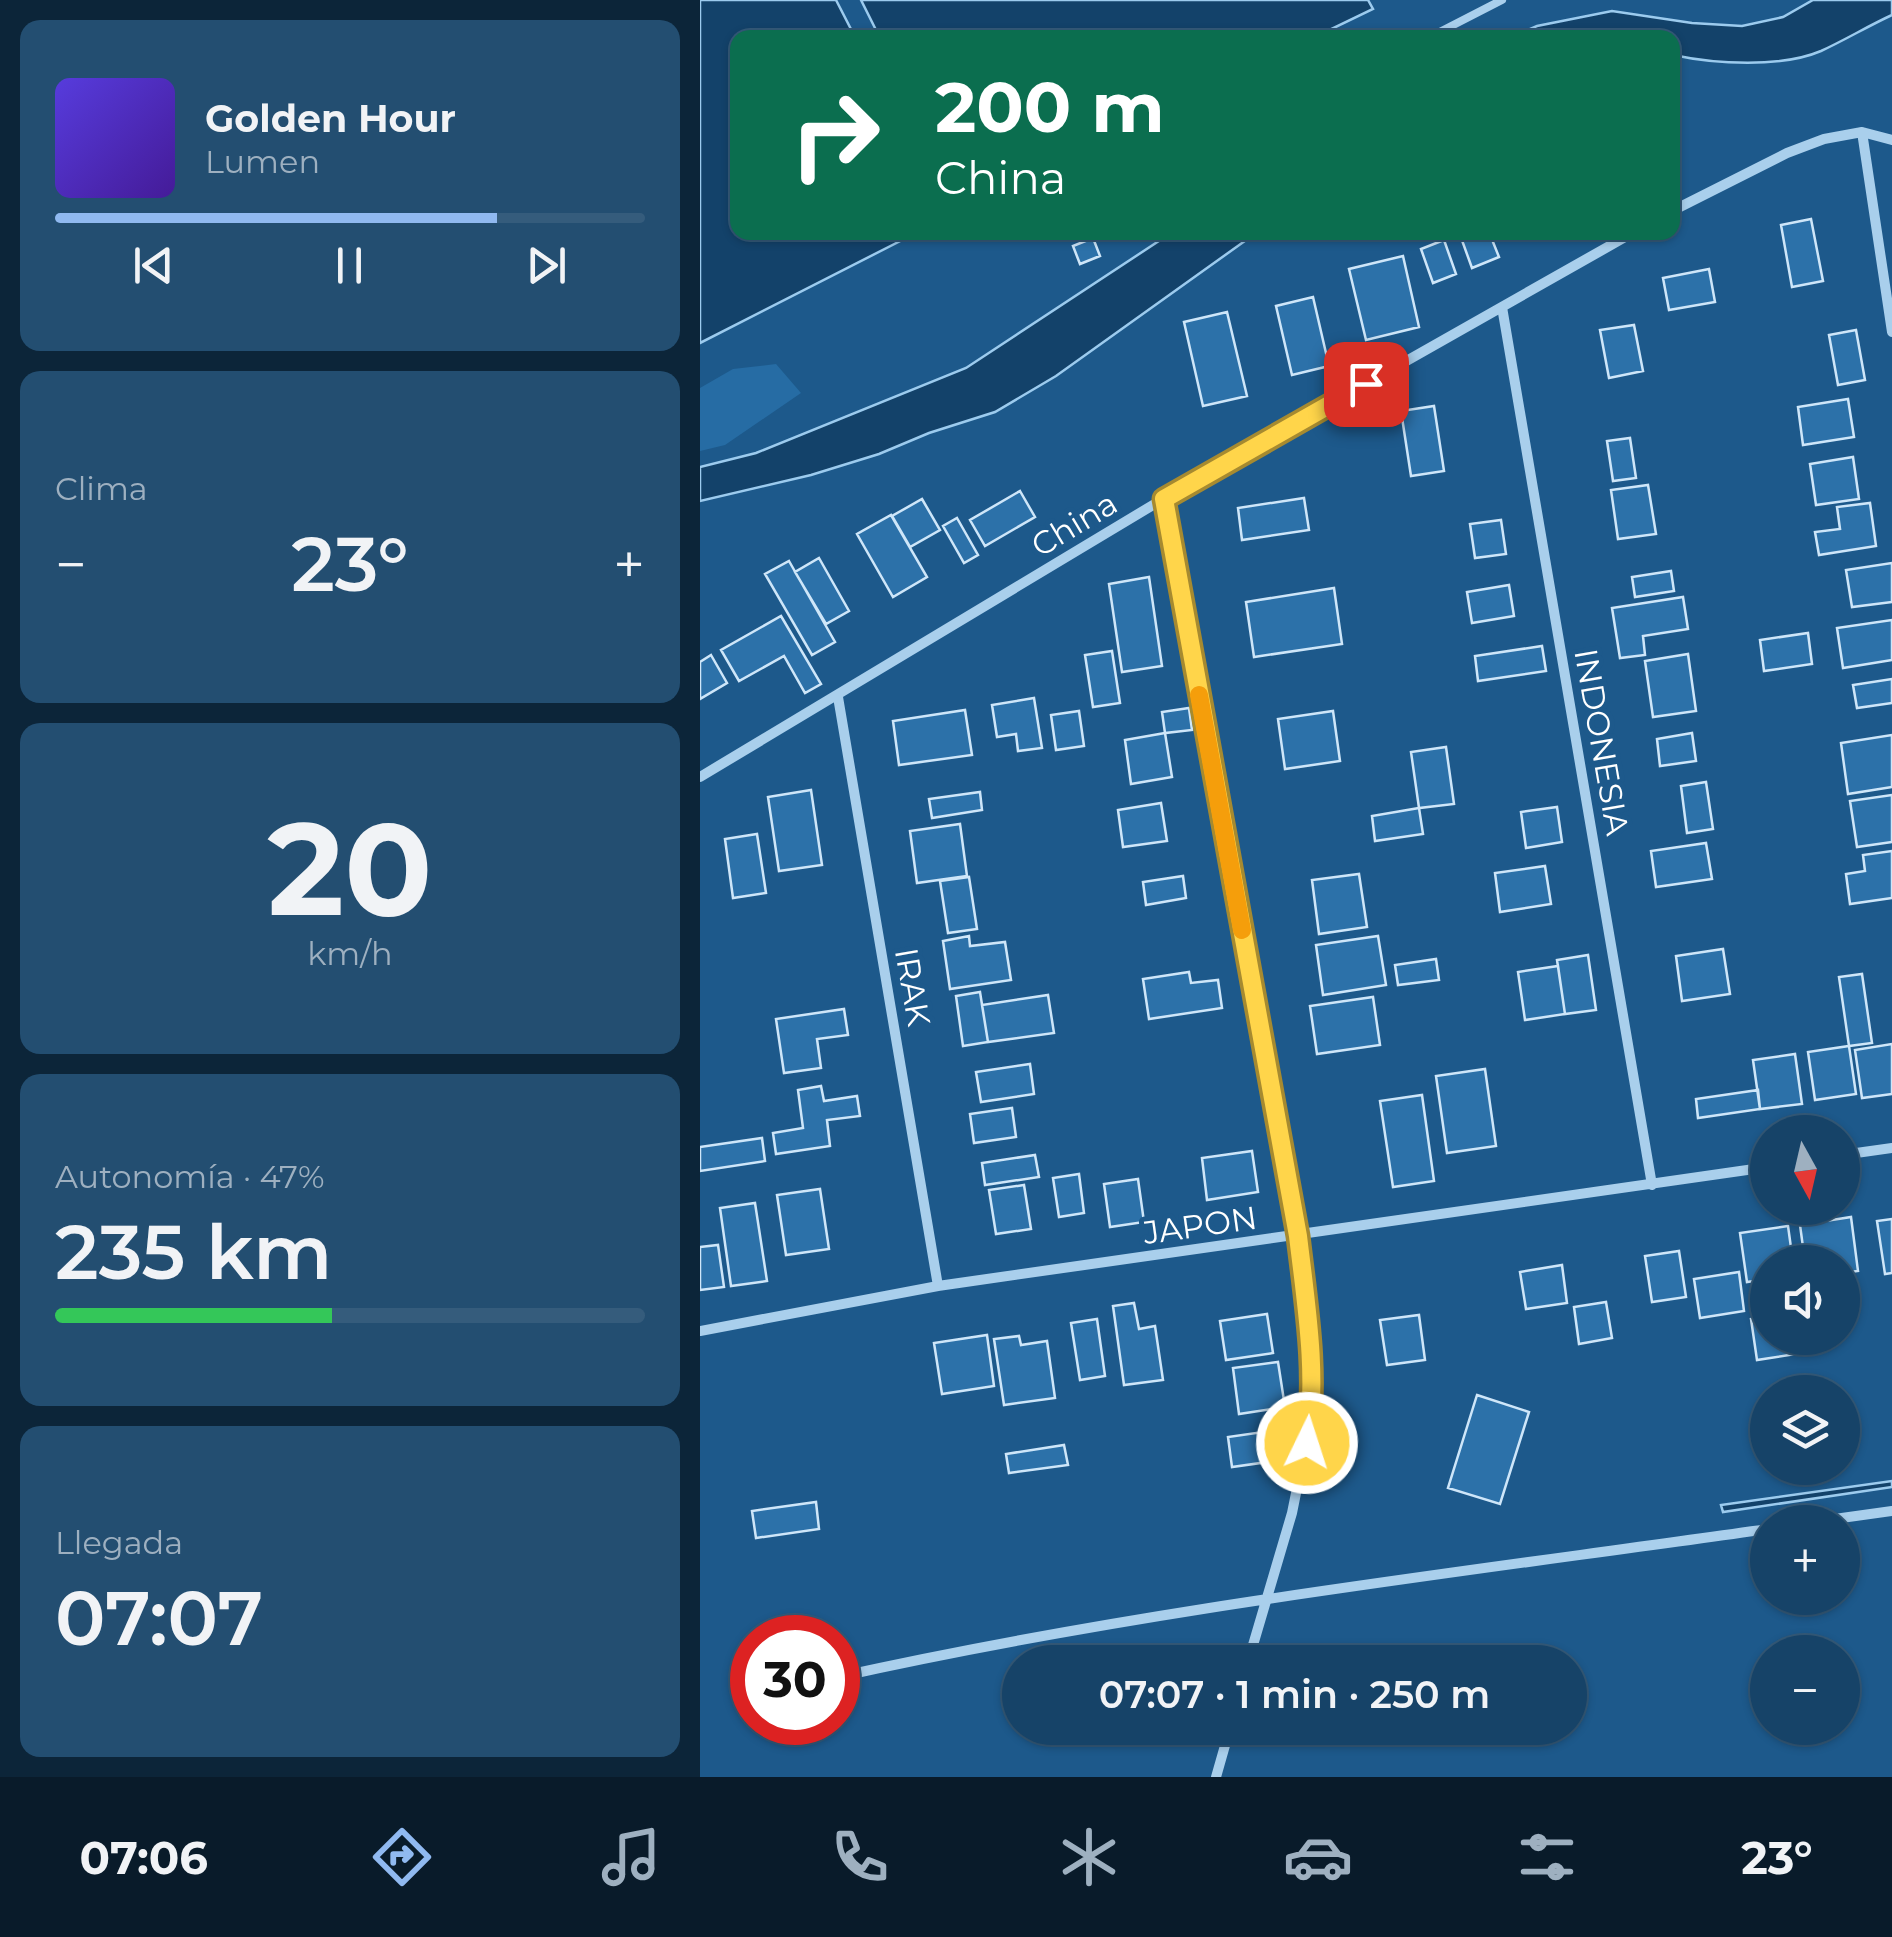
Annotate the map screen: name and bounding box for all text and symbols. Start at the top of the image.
text: 200 m [935,64,1165,150]
icon: right [770,70,900,200]
text: Golden Hour [205,95,456,142]
text: Lumen [205,142,320,181]
text: China [935,150,1066,205]
icon: previous [126,238,181,293]
icon: pause [322,238,377,293]
icon: next [519,238,574,293]
pin [1324,342,1409,427]
icon: arrive [1339,357,1394,412]
text: Clima [55,469,148,508]
street label: China [1024,483,1124,565]
text: 23° [291,518,409,610]
text: − [55,531,87,598]
text: + [613,531,645,598]
street label: INDONESIA [1566,646,1638,838]
text: 20 [268,789,432,948]
text: km/h [307,934,393,973]
street label: IRAK [887,945,939,1029]
north arrow [1750,1115,1860,1225]
map controls [1750,1115,1860,1745]
text: Autonomía · 47% [55,1157,324,1196]
street label: JAPON [1140,1198,1259,1252]
text: 235 km [55,1206,332,1298]
button: sound [1750,1245,1860,1355]
button: layers [1750,1375,1860,1485]
position arrow [1255,1391,1359,1495]
button: + [1750,1505,1860,1615]
text: Llegada [55,1523,183,1562]
text: 07:07 [55,1572,263,1664]
speed limit sign: 30 [730,1615,860,1745]
button: − [1750,1635,1860,1745]
text: 07:07 · 1 min · 250 m [1099,1671,1490,1718]
icon: directions [367,1822,437,1892]
icon: music [596,1822,666,1892]
icon: phone [825,1822,895,1892]
icon: climate [1054,1822,1124,1892]
icon: car [1283,1822,1353,1892]
icon: filters [1512,1822,1582,1892]
text: 07:06 [80,1830,208,1885]
text: 23° [1741,1830,1812,1885]

